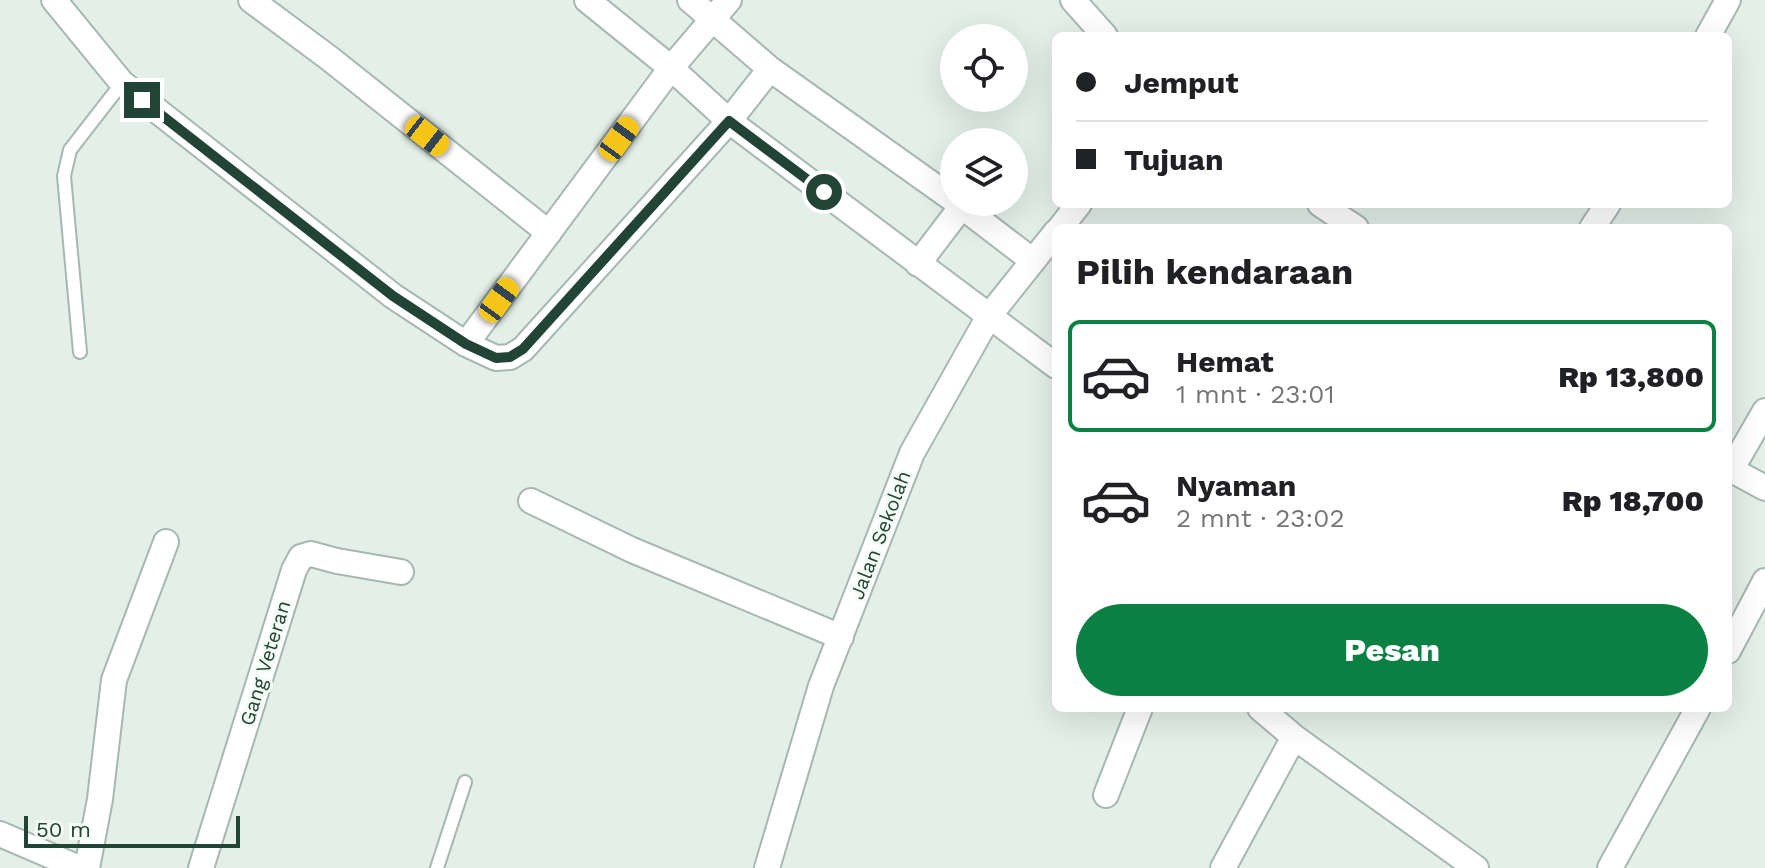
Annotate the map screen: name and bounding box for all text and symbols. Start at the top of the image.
map controls [940,24,1028,216]
button: locate [940,24,1028,112]
text: Jemput [1124,65,1239,100]
route end [124,82,160,118]
car [401,112,453,160]
car [595,113,643,165]
button: layers [940,128,1028,216]
text: Tujuan [1124,142,1224,177]
route start [806,174,842,210]
text: Pilih kendaraan [1076,251,1353,293]
car [475,274,523,326]
icon: car [1080,340,1152,412]
text: Hemat [1176,344,1274,379]
text: Rp 13,800 [1558,359,1704,394]
text: 1 mnt · 23:01 [1176,379,1335,409]
icon: car [1080,464,1152,536]
street label: Jalan Sekolah [844,467,916,603]
text: Nyaman [1176,468,1296,503]
text: Rp 18,700 [1562,483,1704,518]
text: 2 mnt · 23:02 [1176,503,1345,533]
street label: Gang Veteran [235,597,295,729]
button: Pesan [1076,604,1708,696]
scale bar [24,812,240,848]
text: 50 m [36,817,91,842]

